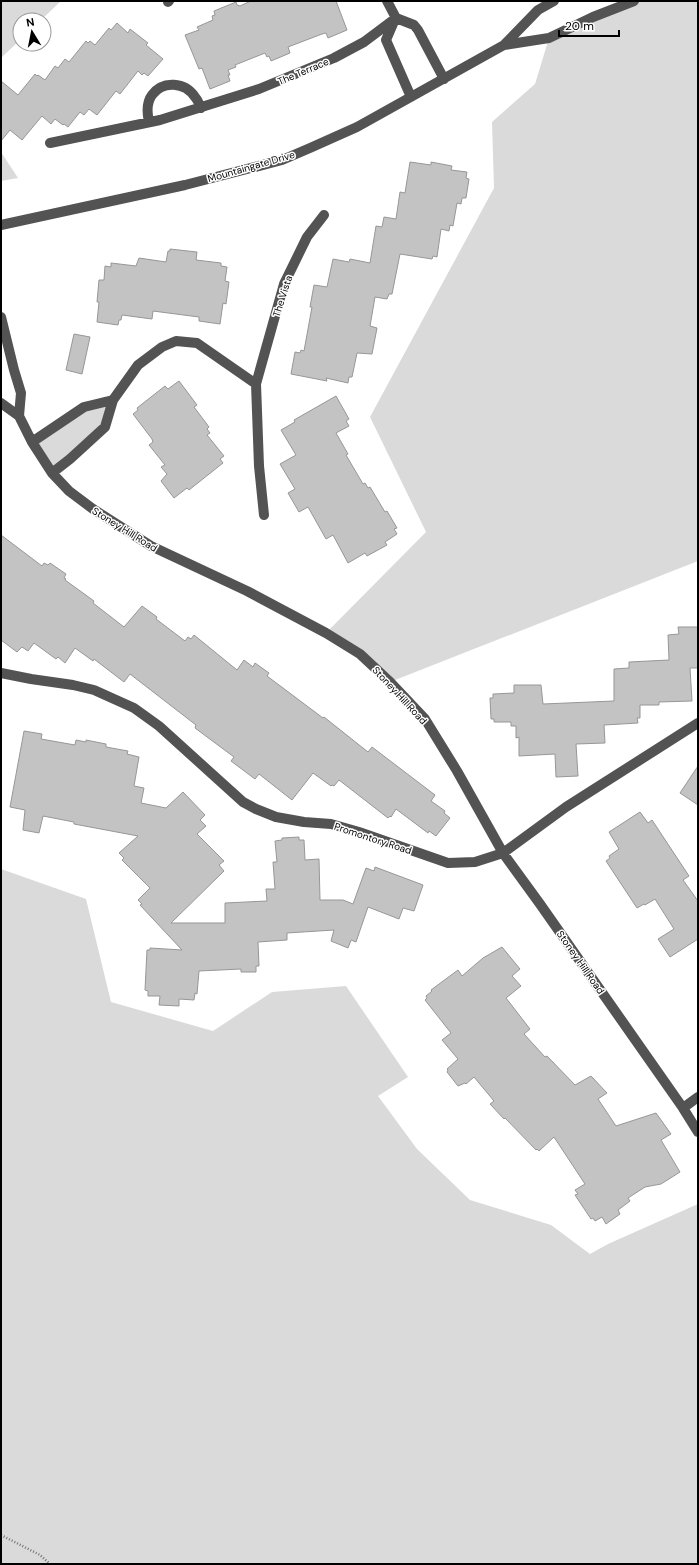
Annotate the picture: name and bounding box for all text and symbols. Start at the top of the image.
north arrow [12,12,52,52]
scale bar [559,12,619,38]
text: N [25,15,35,30]
text: 20 m [565,18,594,34]
street label: The Terrace [276,55,331,88]
street label: Mountaingate Drive [206,148,296,185]
street label: The Vista [270,274,295,319]
street label: Stoney Hill Road [90,504,160,555]
street label: Stoney Hill Road [369,664,430,727]
street label: Promontory Road [332,820,413,857]
street label: Stoney Hill Road [554,928,607,997]

